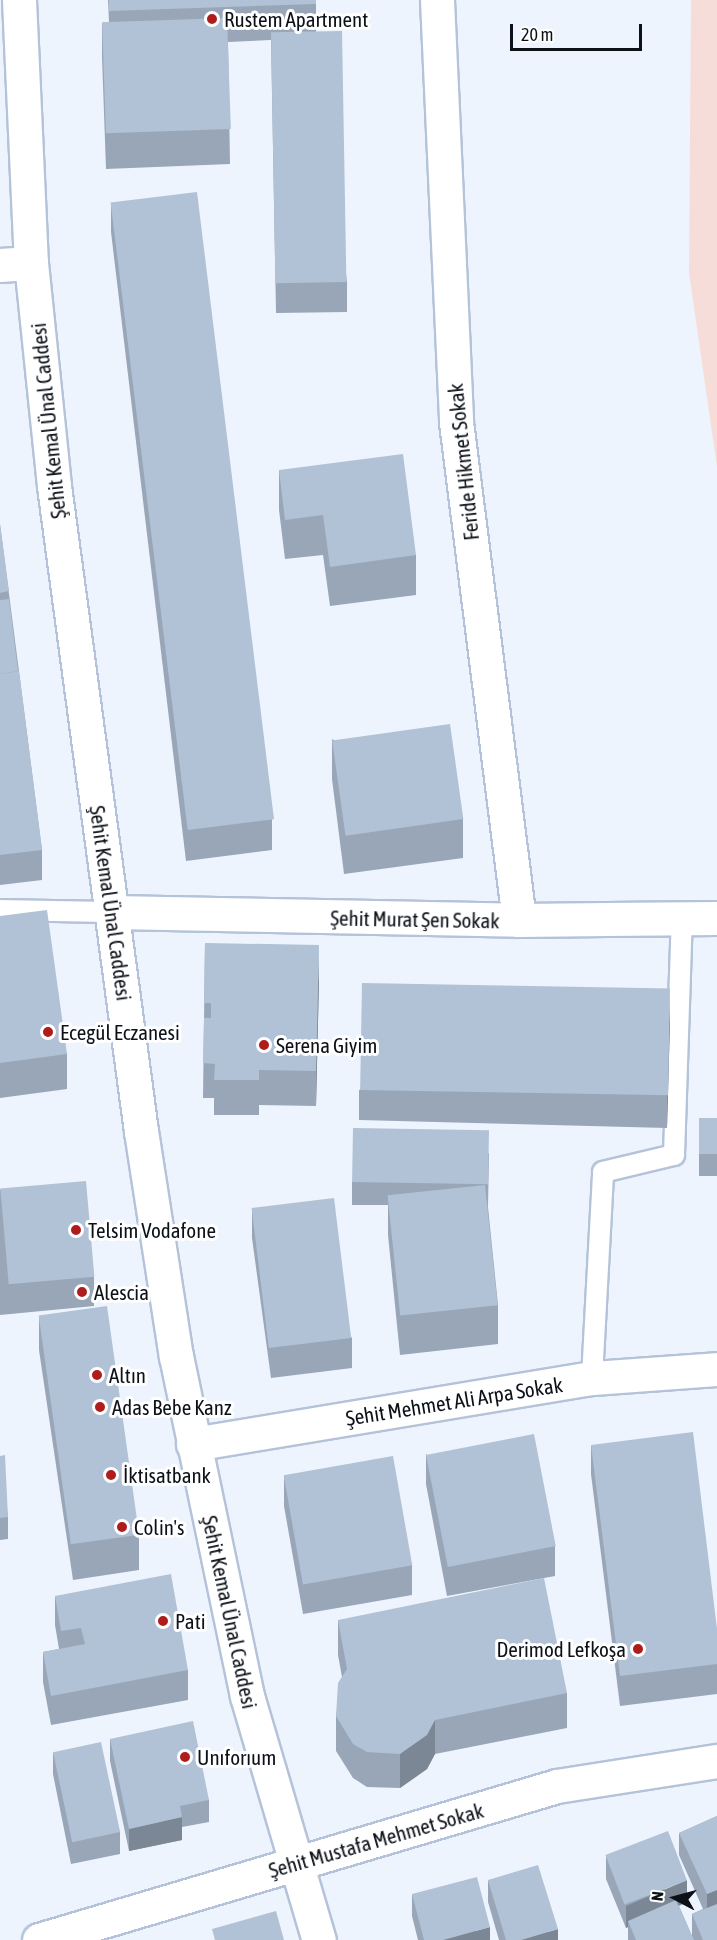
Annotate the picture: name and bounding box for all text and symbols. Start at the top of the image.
place label: Rustem Apartment [224,6,368,32]
marker: Rustem Apartment [205,12,219,26]
scale bar [513,12,645,50]
text: 20 m [521,24,553,45]
street label: Şehit Kemal Ünal Caddesi [25,322,71,520]
street label: Feride Hikmet Sokak [442,382,484,542]
street label: Şehit Kemal Ünal Caddesi [85,804,137,1002]
street label: Şehit Murat Şen Sokak [330,905,500,933]
place label: Ecegül Eczanesi [60,1019,180,1045]
marker: Ecegül Eczanesi [41,1025,55,1039]
place label: Serena Giyim [276,1032,377,1058]
marker: Serena Giyim [257,1038,271,1052]
place label: Telsim Vodafone [88,1217,216,1243]
marker: Telsim Vodafone [69,1223,83,1237]
place label: Alescia [94,1279,149,1305]
marker: Alescia [75,1285,89,1299]
place label: Altın [109,1362,146,1388]
marker: Altın [90,1368,104,1382]
street label: Şehit Mehmet Ali Arpa Sokak [344,1371,564,1431]
place label: Adas Bebe Kanz [112,1394,232,1420]
marker: Adas Bebe Kanz [93,1400,107,1414]
place label: İktisatbank [123,1462,211,1488]
marker: İktisatbank [104,1468,118,1482]
street label: Şehit Kemal Ünal Caddesi [197,1513,263,1711]
place label: Colin's [134,1514,184,1540]
marker: Colin's [115,1520,129,1534]
place label: Pati [175,1608,206,1634]
marker: Pati [156,1614,170,1628]
place label: Derimod Lefkoşa [497,1636,626,1662]
marker: Derimod Lefkoşa [631,1642,645,1656]
place label: Unıforıum [197,1744,276,1770]
marker: Unıforıum [178,1750,192,1764]
street label: Şehit Mustafa Mehmet Sokak [266,1797,486,1883]
north arrow [645,1868,705,1928]
text: N [648,1890,667,1902]

